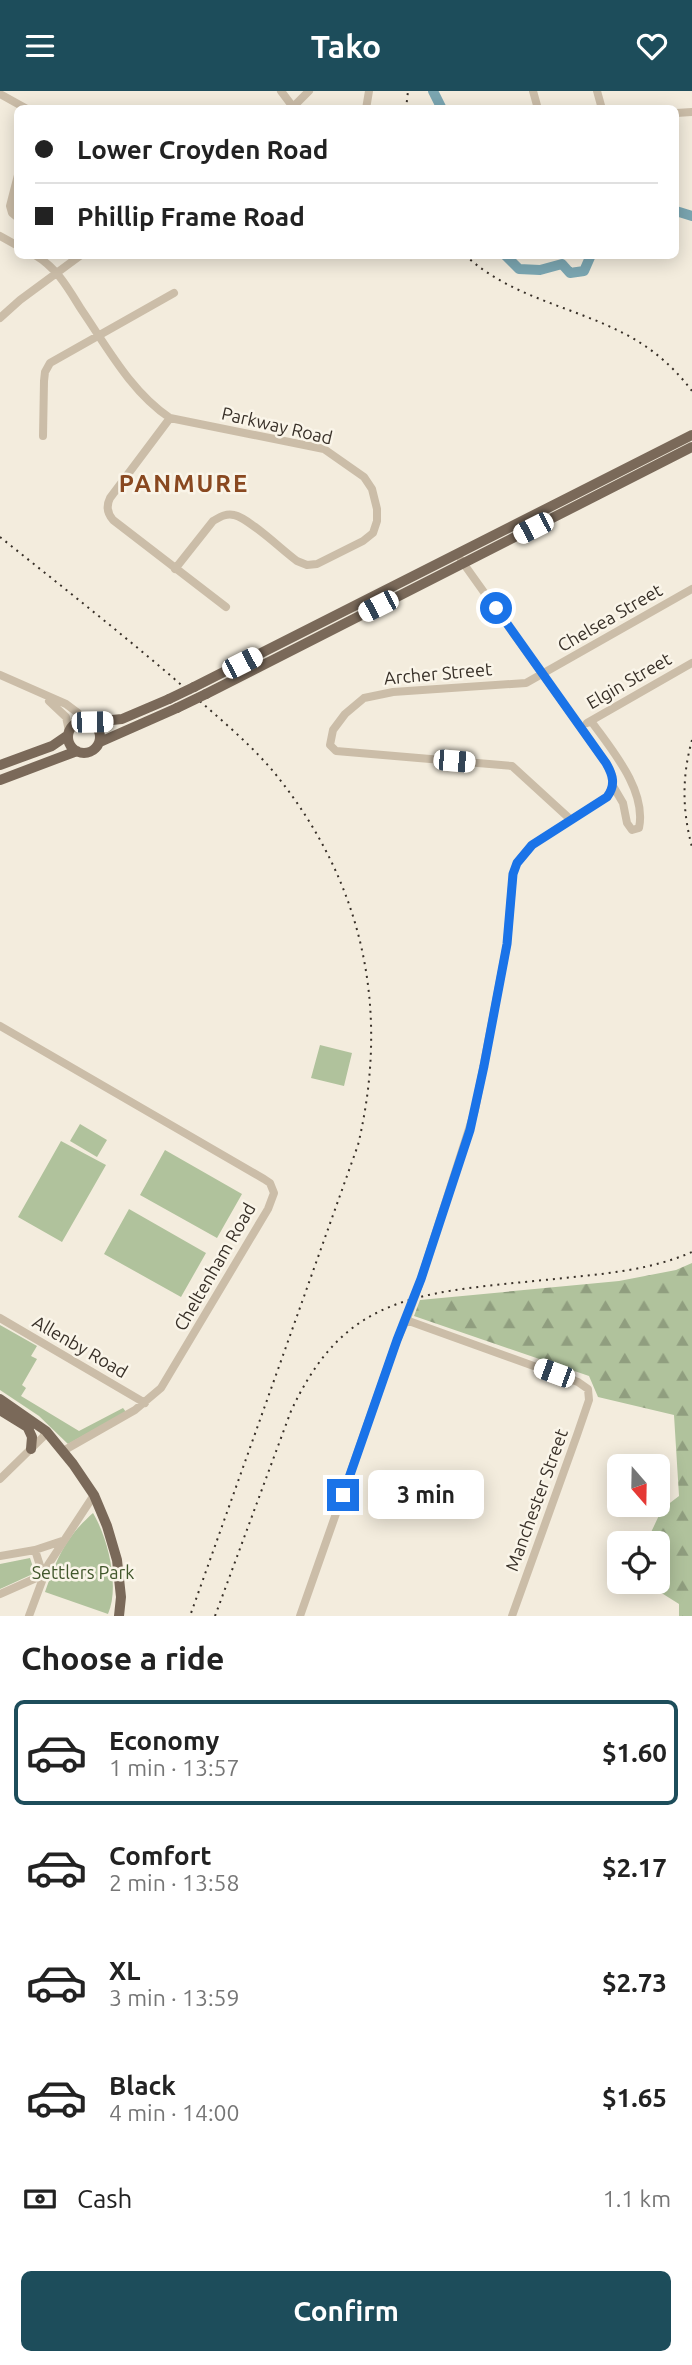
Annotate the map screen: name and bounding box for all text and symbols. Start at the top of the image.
icon: menu [21,27,59,65]
icon: heart [633,27,671,65]
text: Tako [311,28,381,64]
text: Lower Croyden Road [77,135,328,164]
text: Phillip Frame Road [77,202,305,231]
street label: Parkway Road [220,403,335,448]
district label: PANMURE [119,470,249,497]
car [510,509,557,547]
street label: Chelsea Street [554,579,665,655]
car [355,587,402,625]
route start [480,592,512,624]
car [219,644,266,682]
street label: Elgin Street [583,648,674,712]
street label: Archer Street [383,658,493,688]
car [71,711,114,733]
car [433,749,476,773]
street label: Cheltenham Road [169,1199,259,1334]
street label: Allenby Road [30,1311,131,1381]
car [531,1356,578,1390]
street label: Manchester Street [501,1426,571,1573]
north arrow [607,1454,670,1517]
map controls [607,1454,670,1594]
callout: 3 min [368,1471,483,1519]
route end [327,1479,359,1511]
text: 3 min [397,1482,455,1507]
button: locate [607,1531,670,1594]
park label: Settlers Park [32,1562,134,1582]
text: Choose a ride [21,1640,224,1676]
icon: car [25,1721,88,1784]
text: Economy [109,1726,219,1755]
text: $1.60 [602,1738,667,1767]
text: 1 min · 13:57 [109,1755,240,1780]
icon: car [25,1836,88,1899]
text: Comfort [109,1841,212,1870]
text: $2.17 [602,1853,667,1882]
text: 2 min · 13:58 [109,1870,240,1895]
icon: car [25,1951,88,2014]
text: XL [109,1956,140,1985]
text: $2.73 [602,1968,667,1997]
text: 3 min · 13:59 [109,1985,240,2010]
icon: car [25,2066,88,2129]
text: Black [109,2071,176,2100]
text: $1.65 [602,2083,667,2112]
text: 4 min · 14:00 [109,2100,240,2125]
icon: cash [21,2180,59,2218]
text: Cash [77,2184,132,2213]
text: 1.1 km [603,2186,671,2211]
button: Confirm [21,2271,671,2351]

